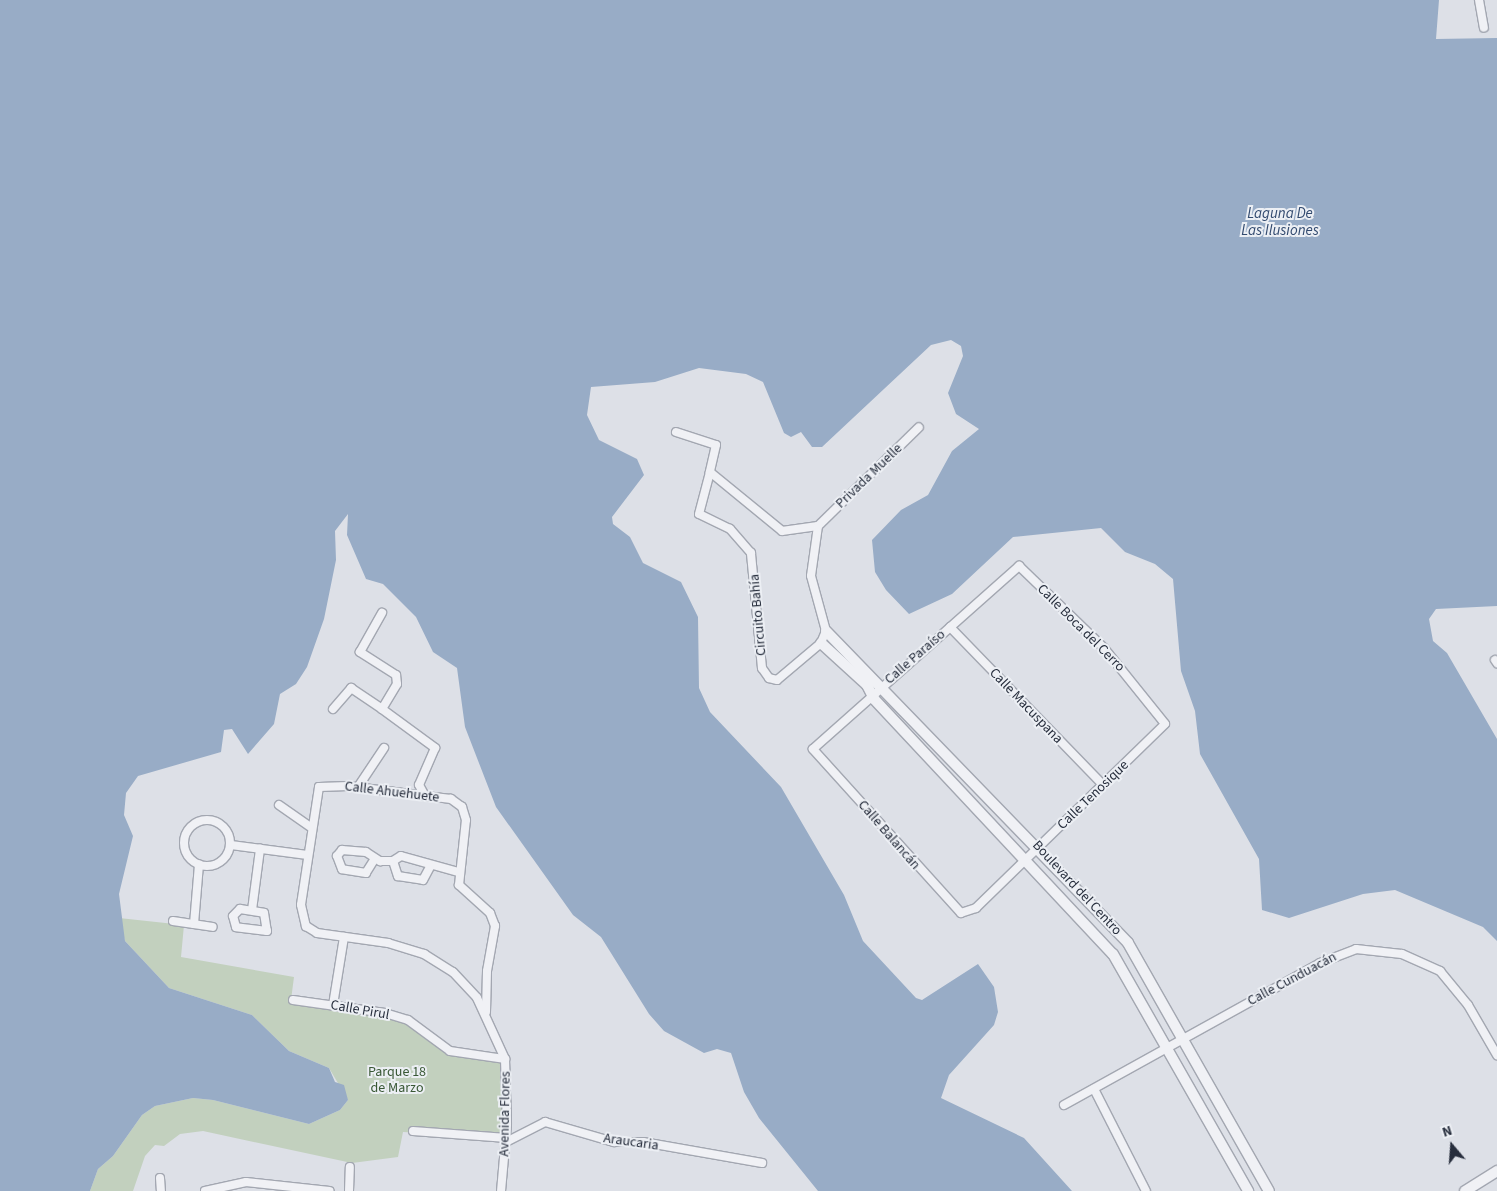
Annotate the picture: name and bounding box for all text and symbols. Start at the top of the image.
water label: Laguna De Las Ilusiones [1241,204,1319,239]
street label: Privada Muelle [832,440,906,512]
street label: Circuito Bahía [746,573,770,657]
street label: Calle Boca del Cerro [1034,581,1128,675]
street label: Calle Paraíso [881,626,949,688]
street label: Calle Macuspana [986,665,1066,747]
street label: Calle Tenosique [1054,757,1132,833]
street label: Calle Ahuehuete [344,778,440,806]
street label: Calle Balancán [854,797,924,873]
street label: Boulevard del Centro [1029,837,1125,939]
street label: Calle Cunduacán [1245,948,1339,1010]
street label: Calle Pirul [329,997,391,1023]
park label: Parque 18 de Marzo [368,1064,426,1096]
street label: Avenida Flores [496,1071,514,1157]
north arrow [1427,1121,1477,1171]
text: N [1440,1121,1455,1143]
street label: Araucaria [602,1130,660,1154]

